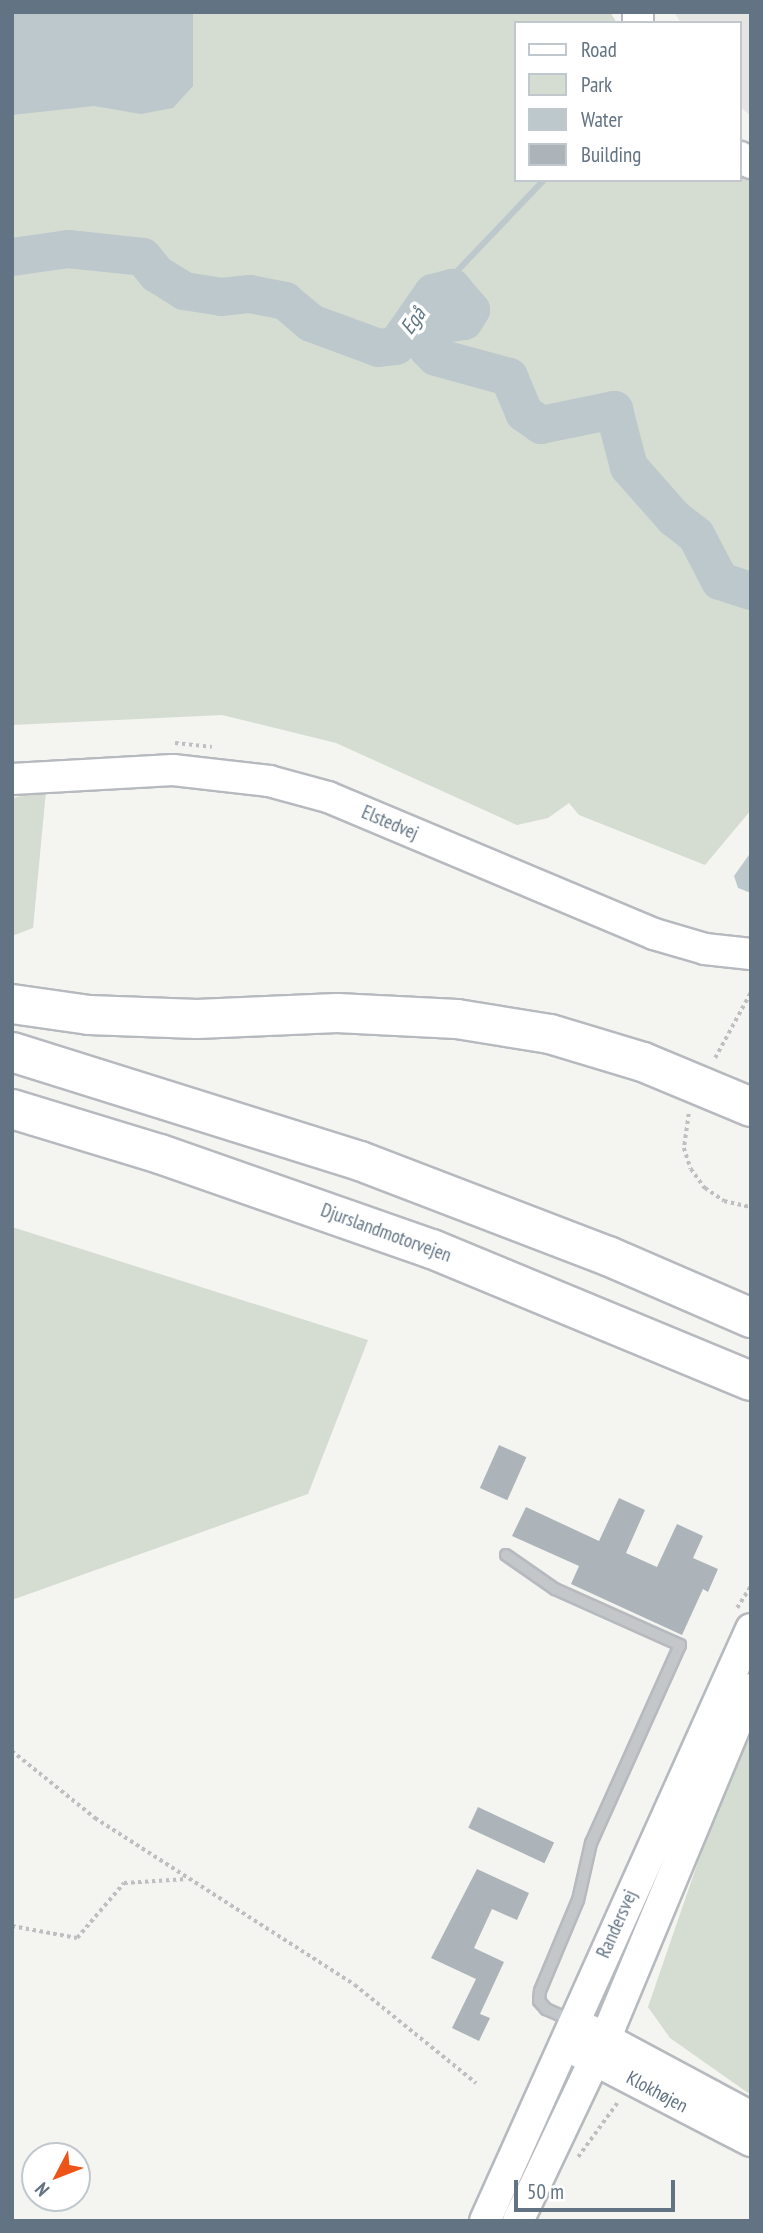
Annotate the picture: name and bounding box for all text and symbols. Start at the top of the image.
legend [514,21,742,182]
text: Road [581,36,617,63]
text: Park [581,71,612,98]
text: Water [581,106,623,133]
text: Building [581,141,641,168]
water label: Egå [395,303,431,339]
street label: Elstedvej [358,801,422,845]
street label: Djurslandmotorvejen [318,1199,454,1267]
street label: Randersvej [592,1886,642,1962]
street label: Klokhøjen [622,2066,692,2118]
north arrow [21,2142,91,2212]
scale bar [518,2166,679,2210]
text: N [30,2178,54,2202]
text: 50 m [527,2178,564,2205]

